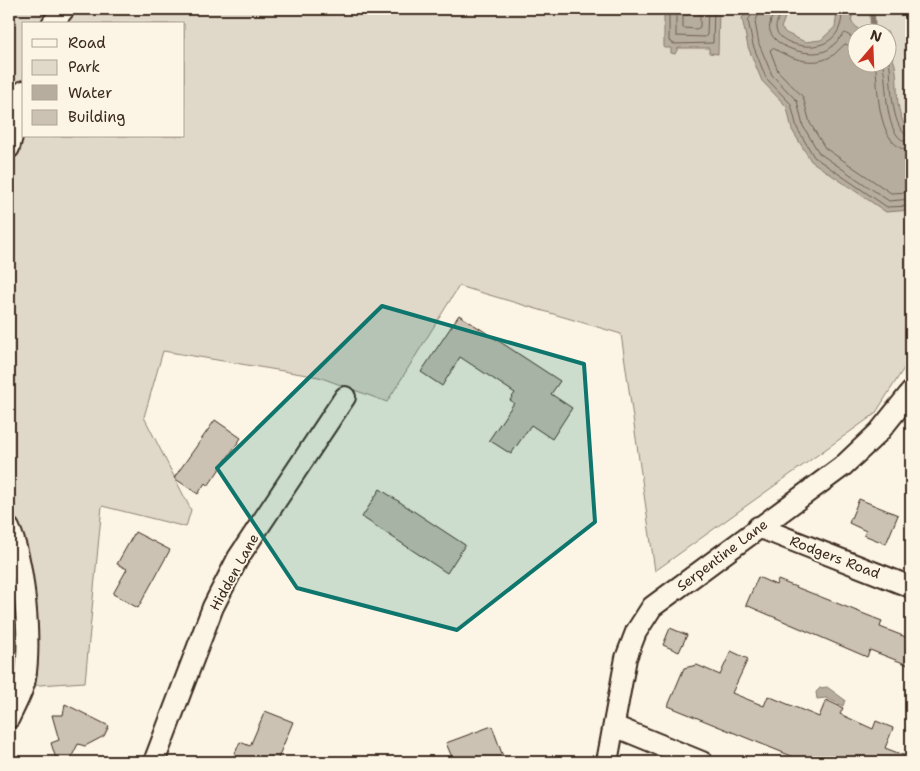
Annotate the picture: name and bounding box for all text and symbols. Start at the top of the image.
legend [22,22,185,138]
north arrow [848,22,898,72]
text: N [868,25,884,46]
text: Road [68,33,106,53]
text: Park [68,57,100,77]
text: Water [68,83,112,103]
text: Building [68,107,125,127]
street label: Serpentine Lane [673,515,771,595]
street label: Hidden Lane [205,530,263,614]
street label: Rodgers Road [787,531,883,583]

